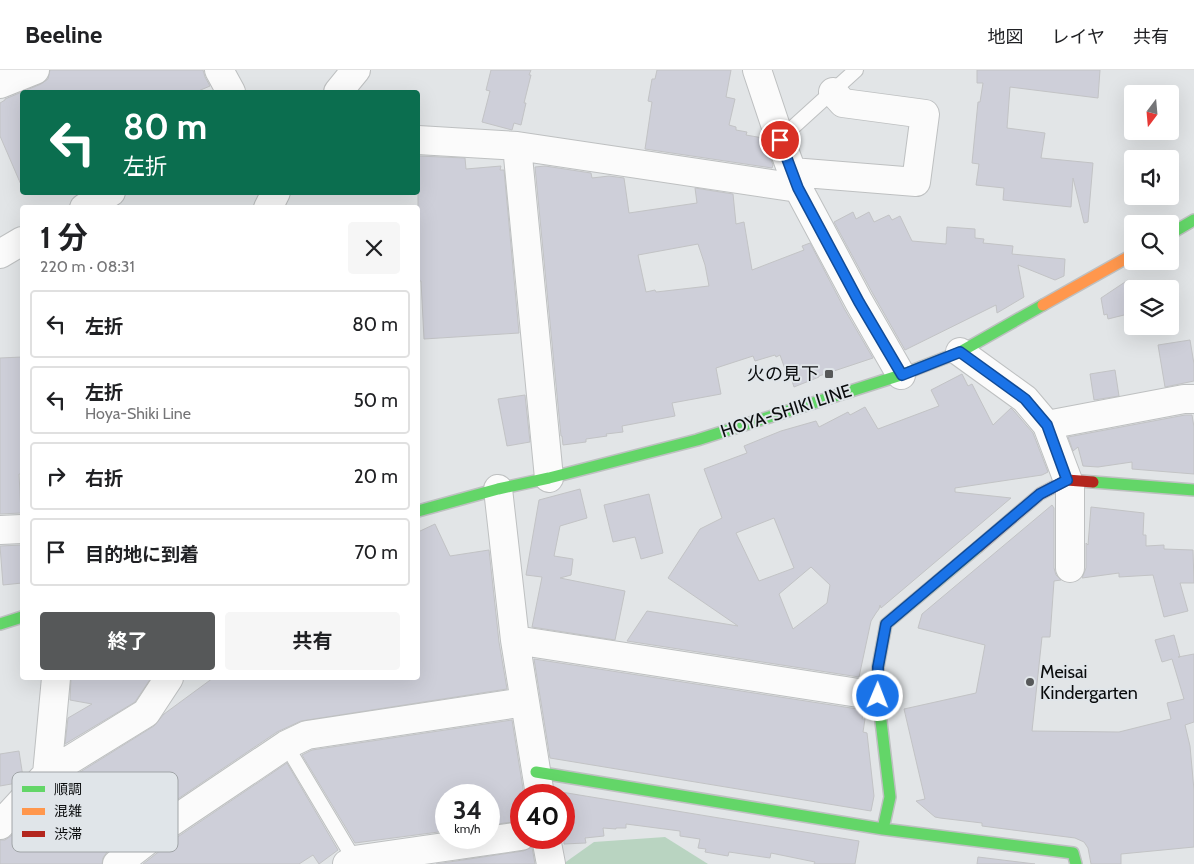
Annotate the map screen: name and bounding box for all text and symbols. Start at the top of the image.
text: Beeline [25,20,102,49]
text: 地図 [988,26,1024,48]
text: レイヤ [1052,26,1105,48]
text: 共有 [1133,26,1169,48]
north arrow [1124,85,1179,140]
map controls [1124,85,1179,335]
text: 80 m [123,105,207,148]
icon: left [40,110,105,175]
pin [759,119,801,161]
icon: arrive [766,126,794,154]
button: sound [1124,150,1179,205]
text: 左折 [123,153,167,180]
button: search [1124,215,1179,270]
text: 1 分 [40,219,88,256]
button: close [348,222,400,274]
text: 220 m · 08:31 [40,257,135,276]
button: layers [1124,280,1179,335]
icon: left [42,310,70,338]
text: 80 m [352,313,398,336]
text: 左折 [85,315,123,338]
place label: 火の見下 [747,363,819,385]
marker: 火の見下 [823,368,835,380]
street label: HOYA-SHIKI LINE [718,379,854,443]
text: 左折 [85,381,123,404]
icon: left [42,386,70,414]
text: 50 m [354,389,398,412]
text: Hoya-Shiki Line [85,404,191,423]
icon: right [42,462,70,490]
text: 20 m [354,465,398,488]
text: 右折 [85,467,123,490]
icon: arrive [42,538,70,566]
text: 70 m [354,541,398,564]
text: 目的地に到着 [85,543,199,566]
button: 終了 [40,612,215,670]
button: 共有 [225,612,400,670]
place label: Meisai Kindergarten [1040,661,1138,704]
position arrow [851,669,903,721]
marker: Meisai Kindergarten [1024,676,1036,688]
legend [12,772,178,852]
text: 順調 [54,780,82,798]
speed limit sign: 40 [510,784,575,849]
text: 34 [453,795,482,825]
text: 混雑 [54,802,82,820]
text: km/h [454,821,481,836]
text: 渋滞 [54,825,82,843]

